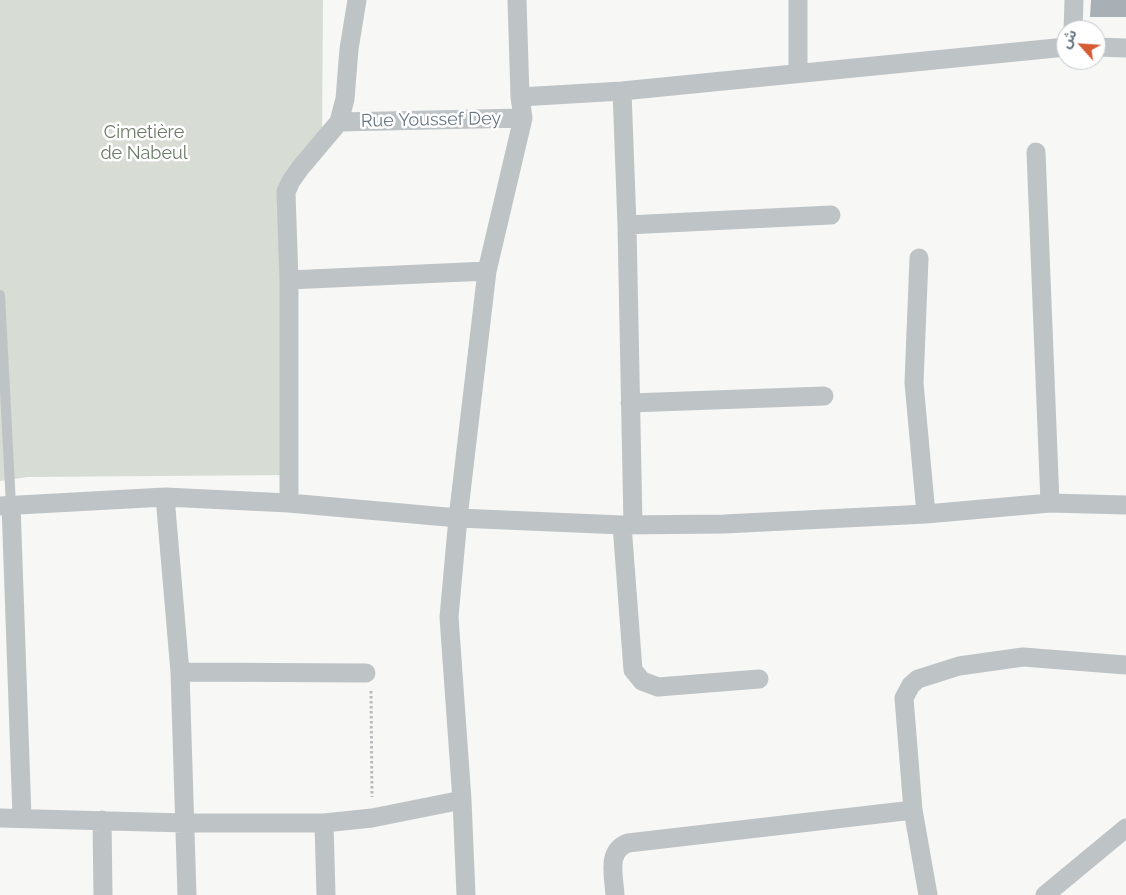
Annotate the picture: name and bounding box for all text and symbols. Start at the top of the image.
north arrow [1056,20,1106,70]
text: ش [1057,27,1080,51]
street label: Rue Youssef Dey [361,108,501,132]
park label: Cimetière de Nabeul [100,122,188,164]

